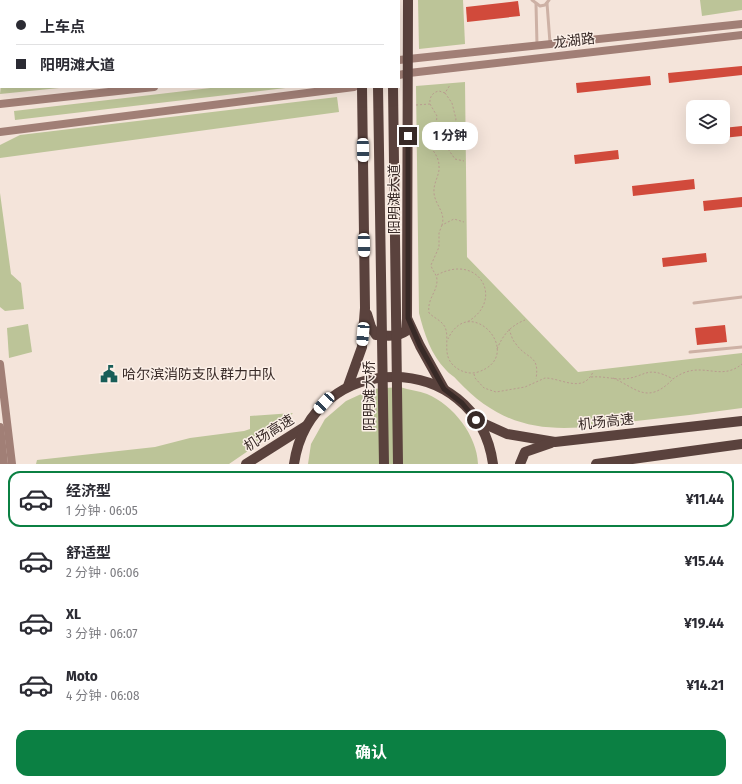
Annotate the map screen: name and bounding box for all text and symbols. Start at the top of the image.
text: 上车点 [40,18,85,36]
street label: 龙湖路 [552,30,596,52]
text: 阳明滩大道 [40,56,115,74]
map controls [686,100,730,144]
button: layers [686,100,730,144]
callout: 1 分钟 [422,122,478,150]
route end [399,127,417,145]
text: 1 分钟 [433,128,467,143]
car [357,138,369,162]
street label: 阳明滩大道 [386,164,403,234]
car [358,233,370,257]
car [356,322,370,346]
street label: 阳明滩大桥 [361,361,378,431]
public building icon: 哈尔滨消防支队群力中队 [99,364,119,384]
place label: 哈尔滨消防支队群力中队 [122,366,276,383]
car [311,390,337,416]
street label: 机场高速 [241,411,297,455]
route start [467,411,485,429]
street label: 机场高速 [577,411,635,433]
icon: car [18,481,54,517]
text: 经济型 [66,482,111,500]
text: ¥11.44 [686,490,724,508]
text: 1 分钟 · 06:05 [66,503,138,518]
icon: car [18,543,54,579]
text: 舒适型 [66,544,111,562]
text: ¥15.44 [684,552,724,570]
text: 2 分钟 · 06:06 [66,565,139,580]
icon: car [18,605,54,641]
text: XL [66,605,81,623]
text: ¥19.44 [684,614,724,632]
text: 3 分钟 · 06:07 [66,626,138,641]
icon: car [18,667,54,703]
text: Moto [66,667,98,685]
text: ¥14.21 [686,676,724,694]
text: 4 分钟 · 06:08 [66,688,139,703]
button: 确认 [16,730,726,776]

